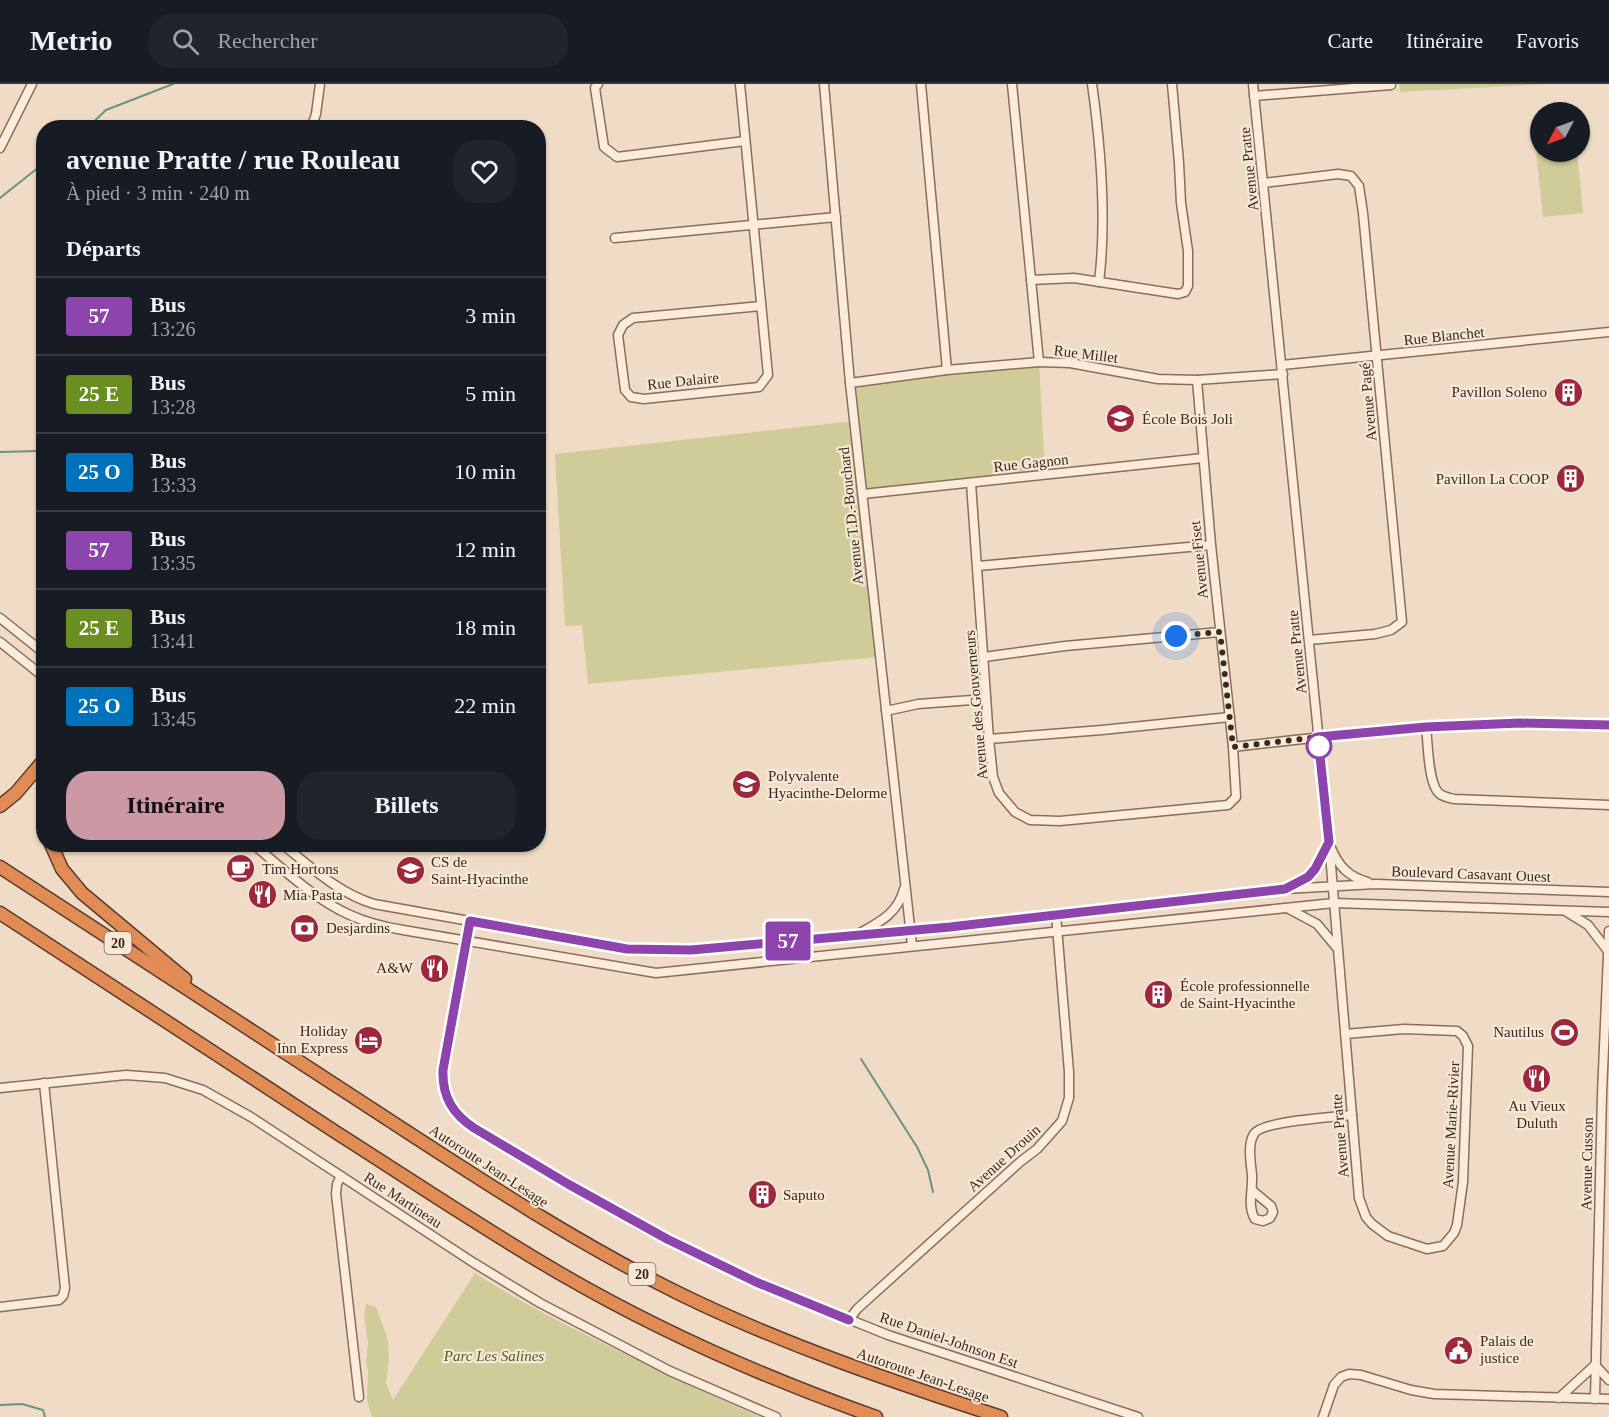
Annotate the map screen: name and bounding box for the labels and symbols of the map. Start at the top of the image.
north arrow [1530,102,1590,162]
street label: Avenue Pratte [1237,126,1261,212]
street label: Rue Blanchet [1403,324,1486,348]
street label: Rue Millet [1053,342,1120,366]
street label: Avenue Pagé [1357,362,1379,442]
street label: Rue Dalaire [646,369,720,393]
building icon: Pavillon Soleno [1552,376,1584,408]
place label: Pavillon Soleno [1452,384,1547,400]
school or university icon: École Bois Joli [1105,403,1137,435]
place label: École Bois Joli [1142,411,1233,427]
street label: Avenue T.D.-Bouchard [836,446,866,586]
street label: Rue Gagnon [993,451,1070,475]
building icon: Pavillon La COOP [1554,463,1586,495]
place label: Pavillon La COOP [1436,471,1549,487]
street label: Avenue Fiset [1187,519,1211,600]
street label: Avenue Pratte [1285,609,1309,695]
your location [1161,621,1191,651]
street label: Avenue des Gouverneurs [961,629,991,781]
unlabelled marker [1306,733,1332,759]
place label: Polyvalente Hyacinthe-Delorme [768,768,887,801]
school or university icon: Polyvalente Hyacinthe-Delorme [731,769,763,801]
cafe icon: Tim Hortons [225,853,257,885]
place label: CS de Saint-Hyacinthe [431,854,529,887]
school or university icon: CS de Saint-Hyacinthe [394,855,426,887]
place label: Tim Hortons [262,861,339,877]
street label: Boulevard Casavant Ouest [1391,863,1552,885]
restaurant icon: Mia Pasta [246,879,278,911]
place label: Mia Pasta [283,887,343,903]
bank icon: Desjardins [289,912,321,944]
place label: Desjardins [326,920,390,936]
line badge: 57 [761,922,815,960]
road number: 20 [104,932,132,954]
restaurant icon: A&W [418,952,450,984]
place label: A&W [376,960,414,976]
place label: École professionnelle de Saint-Hyacinthe [1180,978,1310,1011]
building icon: École professionnelle de Saint-Hyacinthe [1143,979,1175,1011]
sports icon: Nautilus [1549,1016,1581,1048]
place label: Holiday Inn Express [277,1023,348,1056]
hotel icon: Holiday Inn Express [353,1024,385,1056]
place label: Nautilus [1493,1024,1544,1040]
street label: Avenue Marie-Rivier [1440,1061,1462,1189]
restaurant icon: Au Vieux Duluth [1521,1063,1553,1095]
street label: Avenue Pratte [1328,1093,1352,1179]
place label: Au Vieux Duluth [1508,1098,1566,1131]
street label: Avenue Cusson [1578,1117,1596,1211]
street label: Avenue Drouin [965,1121,1044,1195]
street label: Autoroute Jean-Lesage [426,1122,552,1211]
street label: Rue Martineau [361,1169,445,1231]
building icon: Saputo [746,1179,778,1211]
place label: Saputo [783,1187,825,1203]
road number: 20 [628,1263,656,1285]
street label: Rue Daniel-Johnson Est [878,1309,1021,1371]
place label: Palais de justice [1479,1333,1534,1366]
public building icon: Palais de justice [1443,1334,1475,1366]
street label: Autoroute Jean-Lesage [855,1345,991,1405]
park label: Parc Les Salines [443,1348,544,1364]

